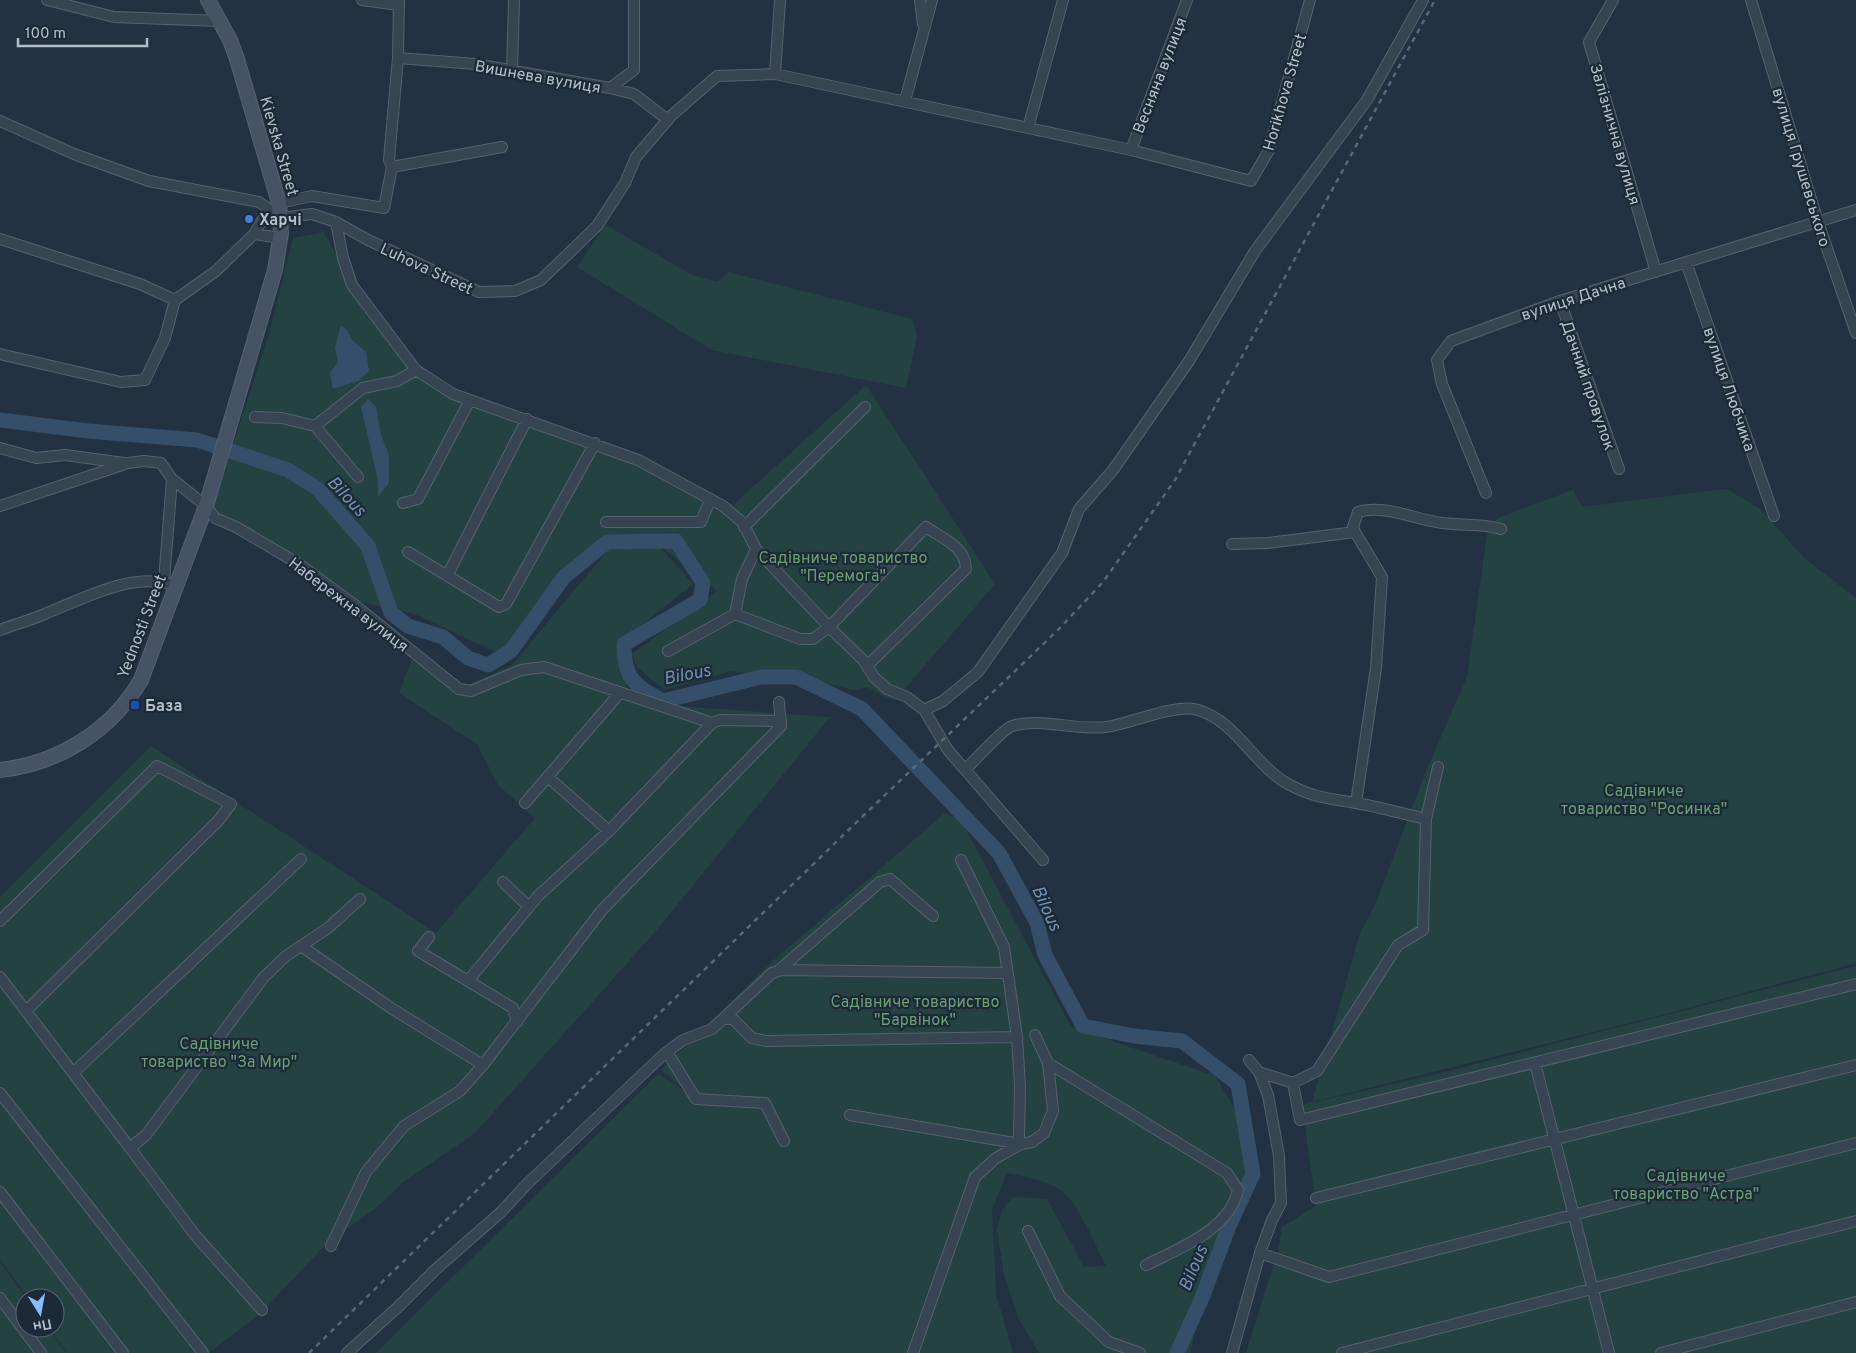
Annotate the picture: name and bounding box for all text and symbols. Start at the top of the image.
scale bar [18,15,146,47]
street label: Весняна вулиця [1130,15,1192,137]
text: 100 m [25,25,66,44]
street label: Horikhova Street [1260,32,1312,153]
street label: Вишнева вулиця [473,57,602,99]
street label: Залізнична вулиця [1584,62,1644,208]
street label: вулиця Грушевського [1766,86,1834,249]
street label: Kievska Street [254,94,302,199]
place label: Харчі [259,211,302,231]
marker: Харчі [243,213,255,225]
street label: Luhova Street [377,240,476,300]
street label: вулиця Дачна [1519,274,1628,326]
street label: Дачний провулок [1555,318,1619,453]
street label: вулиця Любчика [1697,325,1759,454]
water label: Bilous [321,472,371,523]
park label: Садівниче товариство "Перемога" [758,549,928,587]
street label: Набережна вулиця [284,554,412,657]
street label: Yednosti Street [114,572,172,681]
water label: Bilous [662,659,714,691]
place label: База [145,697,182,717]
marker: База [129,699,141,711]
park label: Садівниче товариство "Росинка" [1561,782,1727,820]
water label: Bilous [1025,882,1066,936]
park label: Садівниче товариство "Барвінок" [830,993,1000,1031]
park label: Садівниче товариство "За Мир" [141,1035,297,1073]
park label: Садівниче товариство "Астра" [1613,1167,1759,1205]
water label: Bilous [1174,1241,1215,1295]
north arrow [15,1288,65,1338]
text: Пн [31,1314,53,1334]

